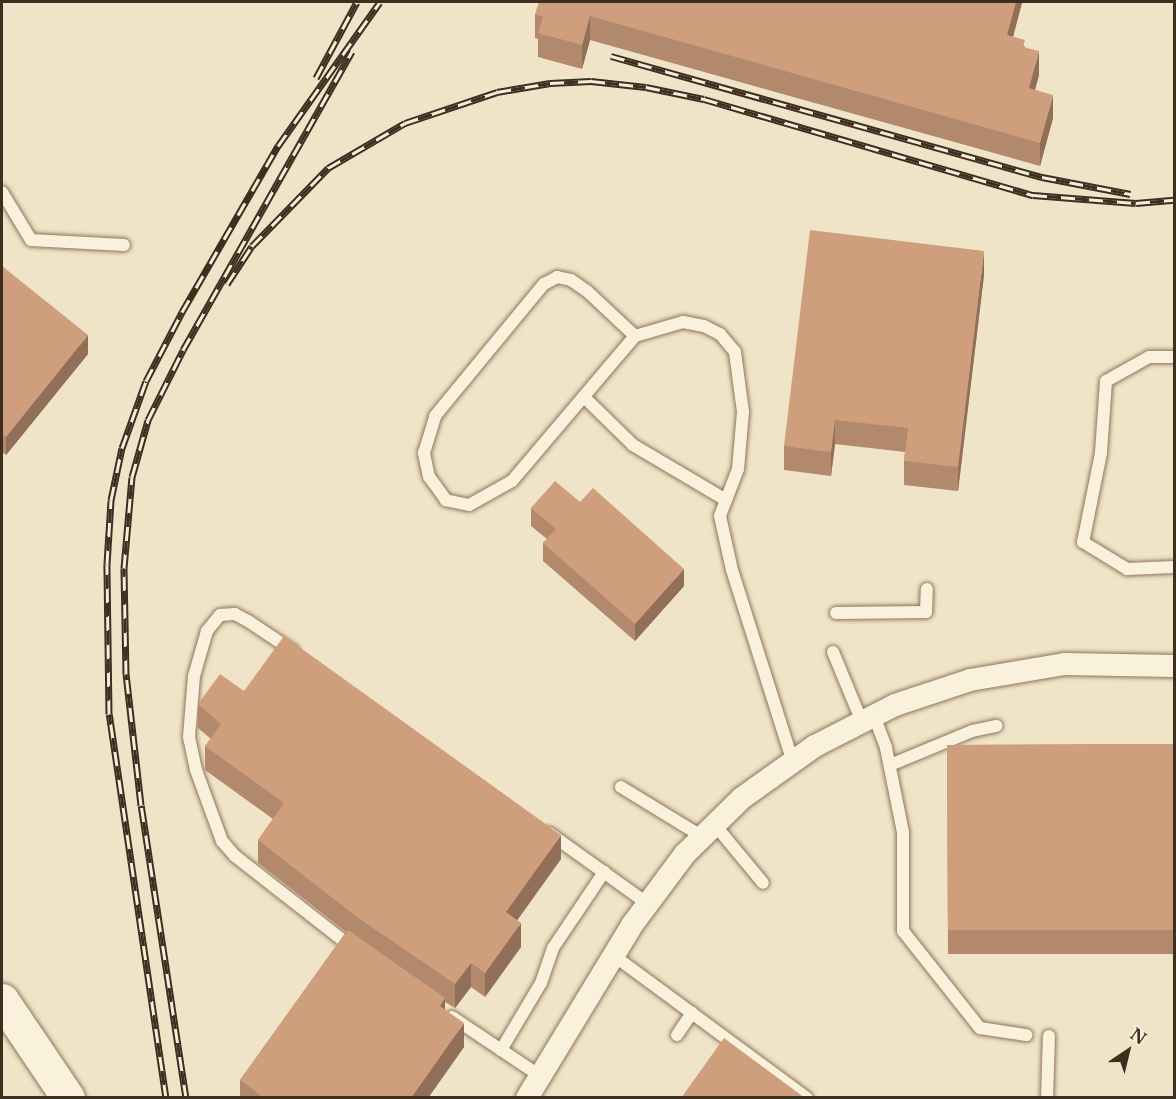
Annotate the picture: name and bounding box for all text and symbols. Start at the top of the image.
north arrow [1098,1021,1158,1081]
text: N [1126,1024,1150,1049]

